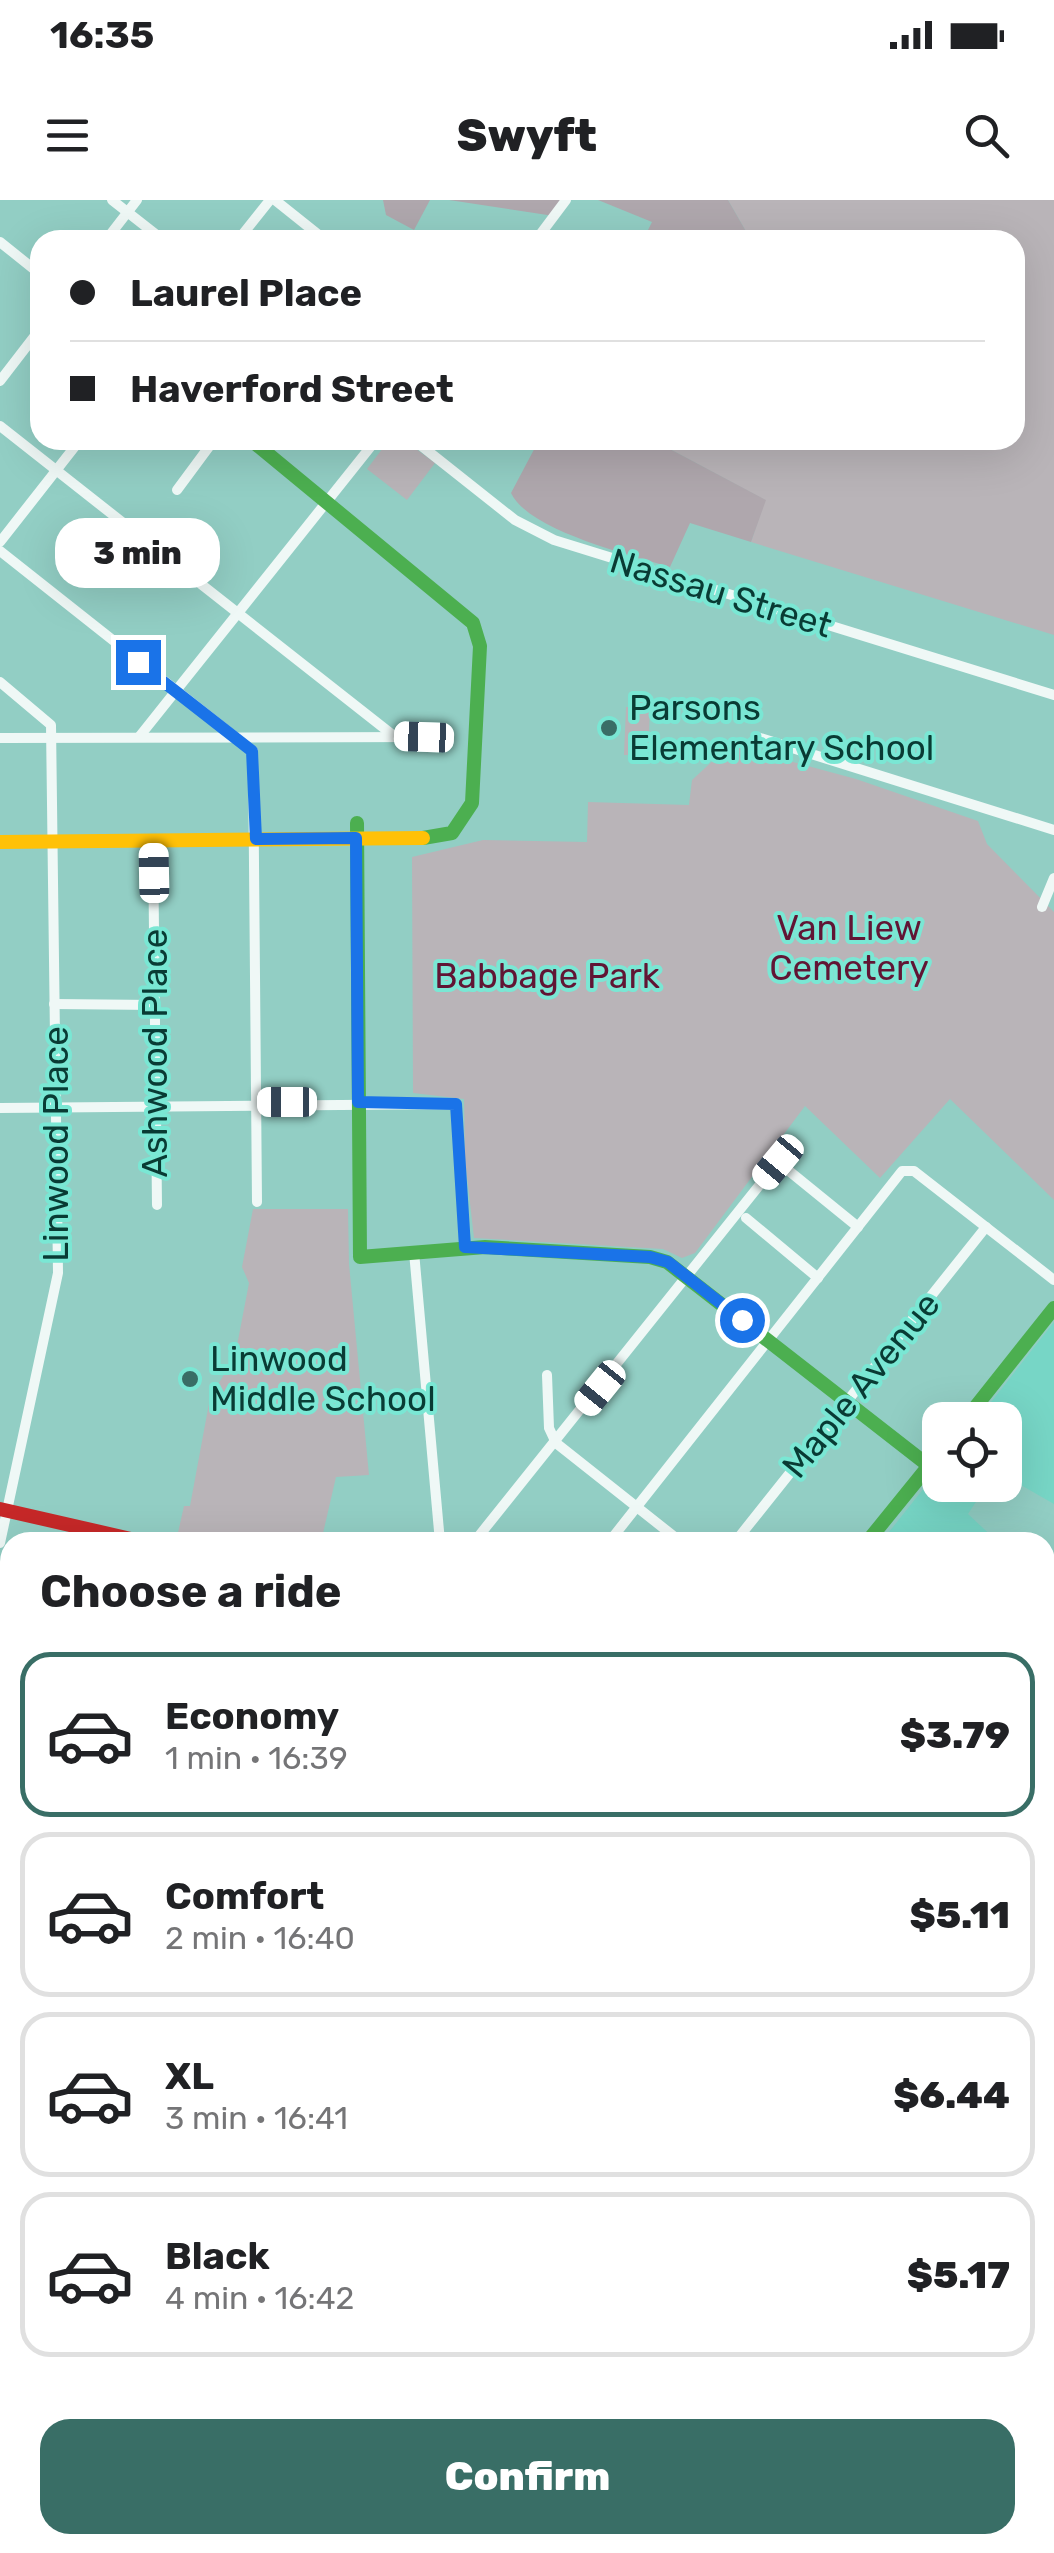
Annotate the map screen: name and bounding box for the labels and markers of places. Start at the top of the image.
place label: Parsons Elementary School [629,687,934,769]
marker: Parsons Elementary School [598,717,620,739]
place label: Linwood Middle School [210,1338,436,1420]
marker: Linwood Middle School [179,1368,201,1390]

